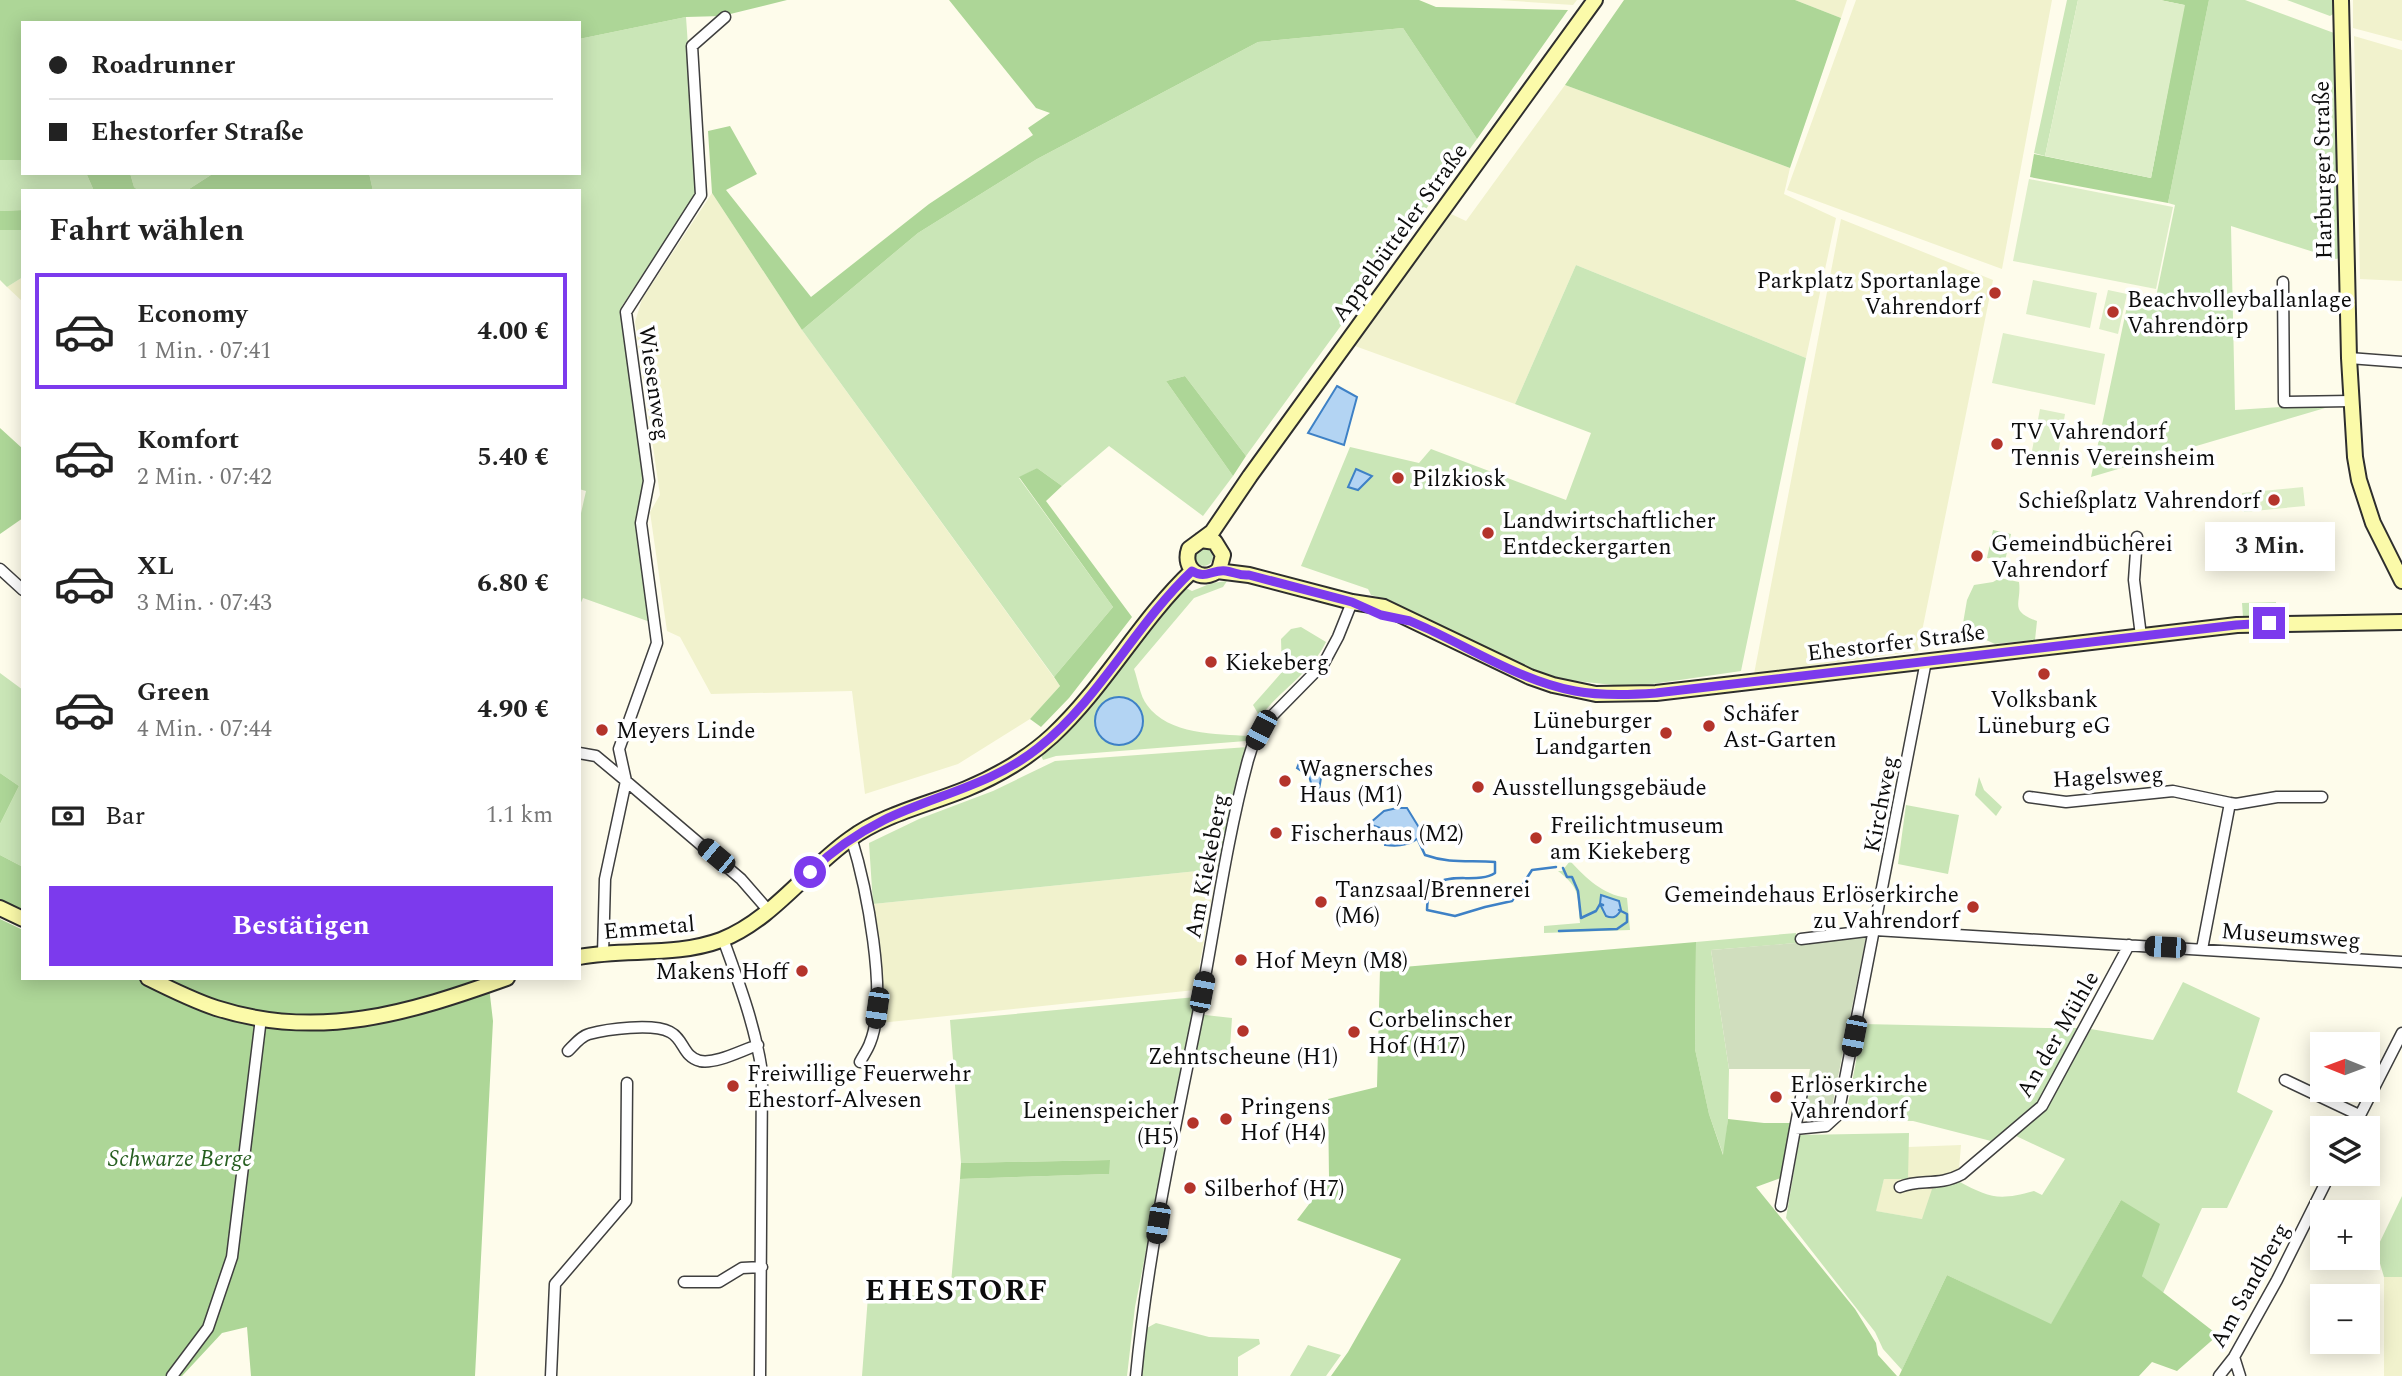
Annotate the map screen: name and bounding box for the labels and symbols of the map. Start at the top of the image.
street label: Harburger Straße [2304,80,2343,260]
street label: Appelbütteler Straße [1323,136,1477,330]
place label: Parkplatz Sportanlage Vahrendorf [1756,264,1983,325]
place label: Beachvolleyballanlage Vahrendörp [2127,283,2352,344]
marker: Parkplatz Sportanlage Vahrendorf [1987,285,2003,301]
marker: Beachvolleyballanlage Vahrendörp [2105,304,2121,320]
street label: Wiesenweg [628,323,679,443]
place label: TV Vahrendorf Tennis Vereinsheim [2011,415,2215,476]
marker: TV Vahrendorf Tennis Vereinsheim [1989,436,2005,452]
place label: Pilzkiosk [1412,462,1506,497]
marker: Pilzkiosk [1390,470,1406,486]
place label: Schießplatz Vahrendorf [2018,484,2262,519]
marker: Schießplatz Vahrendorf [2266,492,2282,508]
place label: Landwirtschaftlicher Entdeckergarten [1502,504,1716,565]
callout: 3 Min. [2204,522,2334,570]
marker: Landwirtschaftlicher Entdeckergarten [1480,525,1496,541]
place label: Gemeindbücherei Vahrendorf [1991,527,2173,588]
marker: Gemeindbücherei Vahrendorf [1969,548,1985,564]
route end [2253,607,2285,639]
street label: Ehestorfer Straße [1805,615,1987,672]
place label: Kiekeberg [1225,646,1329,681]
marker: Kiekeberg [1203,654,1219,670]
marker: Volksbank Lüneburg eG [2036,666,2052,682]
place label: Volksbank Lüneburg eG [1977,683,2111,744]
place label: Schäfer Ast-Garten [1723,697,1837,758]
place label: Lüneburger Landgarten [1533,704,1652,765]
car [1242,707,1281,753]
place label: Meyers Linde [616,714,755,749]
marker: Schäfer Ast-Garten [1701,718,1717,734]
marker: Meyers Linde [594,722,610,738]
marker: Lüneburger Landgarten [1658,725,1674,741]
place label: Wagnersches Haus (M1) [1299,752,1434,813]
street label: Kirchweg [1855,753,1908,856]
street label: Hagelsweg [2052,757,2164,798]
place label: Ausstellungsgebäude [1492,771,1707,806]
marker: Wagnersches Haus (M1) [1277,773,1293,789]
marker: Ausstellungsgebäude [1470,779,1486,795]
street label: Am Kiekeberg [1176,791,1239,942]
place label: Freilichtmuseum am Kiekeberg [1550,809,1724,870]
place label: Fischerhaus (M2) [1290,817,1464,852]
marker: Fischerhaus (M2) [1268,825,1284,841]
marker: Freilichtmuseum am Kiekeberg [1528,830,1544,846]
car [694,834,739,878]
route start [794,856,826,888]
place label: Tanzsaal/Brennerei (M6) [1335,873,1531,934]
place label: Gemeindehaus Erlöserkirche zu Vahrendorf [1664,878,1961,939]
marker: Tanzsaal/Brennerei (M6) [1313,894,1329,910]
marker: Gemeindehaus Erlöserkirche zu Vahrendorf [1965,899,1981,915]
street label: Emmetal [602,907,696,950]
street label: Museumsweg [2220,914,2362,959]
car [2144,935,2187,959]
place label: Hof Meyn (M8) [1255,944,1408,979]
marker: Hof Meyn (M8) [1233,952,1249,968]
place label: Makens Hoff [655,955,790,990]
marker: Makens Hoff [794,963,810,979]
street label: An der Mühle [2008,965,2109,1105]
car [1188,969,1217,1015]
car [864,986,891,1030]
place label: Corbelinscher Hof (H17) [1368,1003,1512,1064]
car [1840,1013,1869,1059]
marker: Zehntscheune (H1) [1235,1023,1251,1039]
marker: Corbelinscher Hof (H17) [1346,1024,1362,1040]
north arrow [2310,1032,2380,1102]
place label: Zehntscheune (H1) [1148,1040,1338,1075]
place label: Freiwillige Feuerwehr Ehestorf-Alvesen [747,1057,971,1118]
place label: Erlöserkirche Vahrendorf [1790,1068,1928,1129]
marker: Freiwillige Feuerwehr Ehestorf-Alvesen [725,1078,741,1094]
marker: Erlöserkirche Vahrendorf [1768,1089,1784,1105]
place label: Pringens Hof (H4) [1240,1090,1331,1151]
place label: Leinenspeicher (H5) [1022,1094,1179,1155]
marker: Pringens Hof (H4) [1218,1111,1234,1127]
marker: Leinenspeicher (H5) [1185,1115,1201,1131]
park label: Schwarze Berge [108,1142,252,1177]
place label: Silberhof (H7) [1204,1172,1344,1207]
marker: Silberhof (H7) [1182,1180,1198,1196]
car [1145,1201,1172,1245]
street label: Am Sandberg [2201,1217,2299,1355]
district label: EHESTORF [865,1268,1049,1314]

